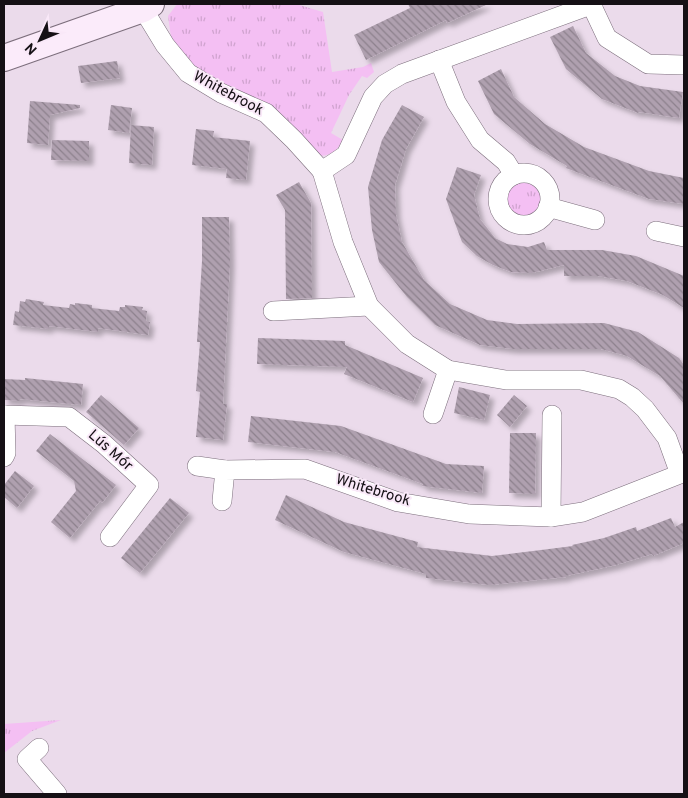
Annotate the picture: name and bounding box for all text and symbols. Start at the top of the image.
north arrow [15,15,65,65]
text: N [22,38,41,58]
street label: Whitebrook [189,67,267,121]
street label: Lús Mór [84,426,137,476]
street label: Whitebrook [333,471,413,511]

